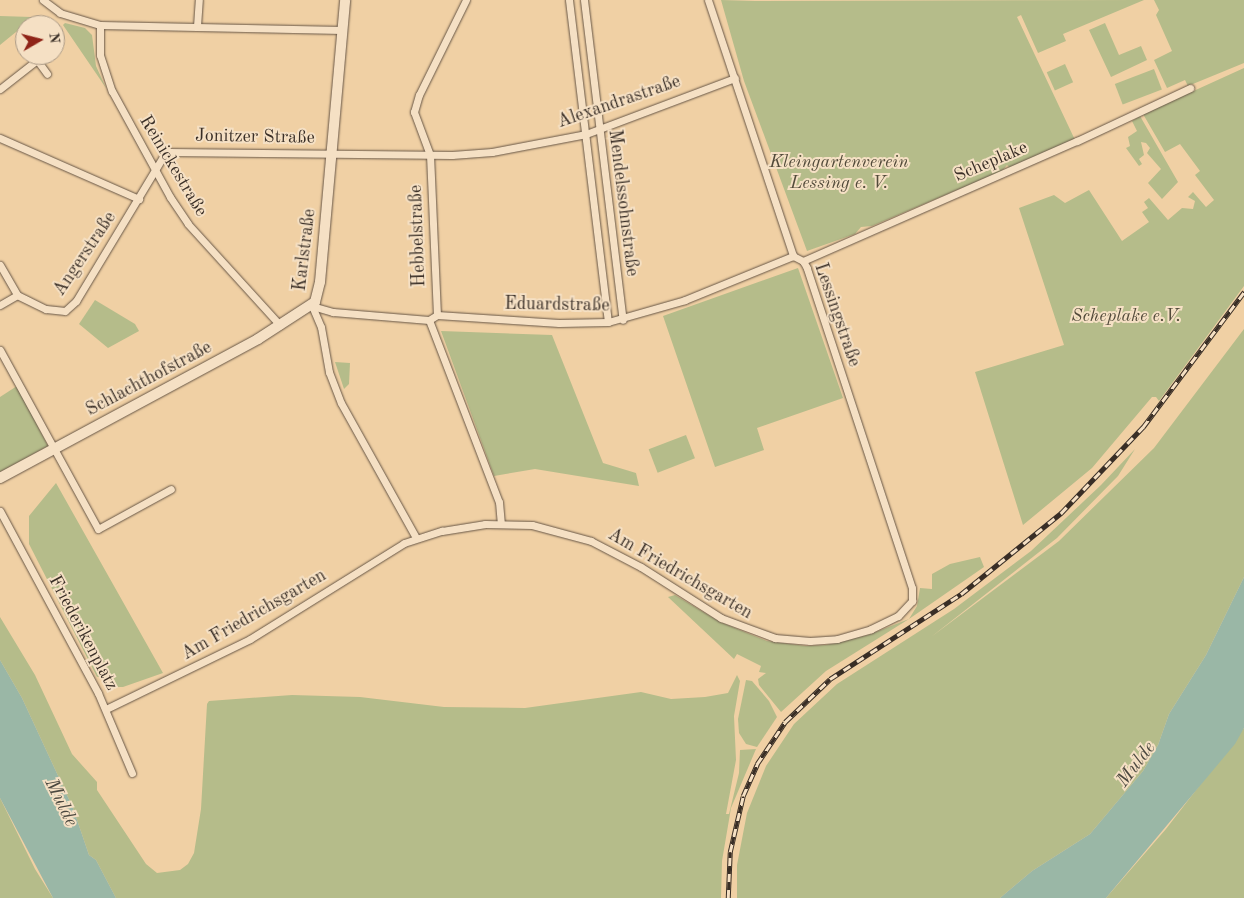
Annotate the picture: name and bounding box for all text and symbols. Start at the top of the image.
north arrow [15,15,65,65]
text: N [46,32,62,44]
street label: Alexandrastraße [555,71,683,133]
street label: Reinickestraße [134,111,212,221]
street label: Jonitzer Straße [195,125,315,149]
street label: Mendelssohnstraße [603,128,643,278]
street label: Scheplake [951,137,1031,187]
park label: Kleingartenverein Lessing e. V. [769,152,909,194]
street label: Hebbelstraße [405,185,431,287]
street label: Angerstraße [49,208,121,300]
street label: Karlstraße [289,208,321,292]
street label: Lessingstraße [809,260,865,370]
street label: Eduardstraße [504,293,610,317]
park label: Scheplake e.V. [1071,305,1181,327]
street label: Schlachthofstraße [82,337,216,421]
street label: Am Friedrichsgarten [604,524,756,624]
street label: Am Friedrichsgarten [178,565,330,665]
street label: Friederikenplatz [44,572,122,694]
water label: Mulde [1112,738,1162,792]
water label: Mulde [39,775,81,831]

